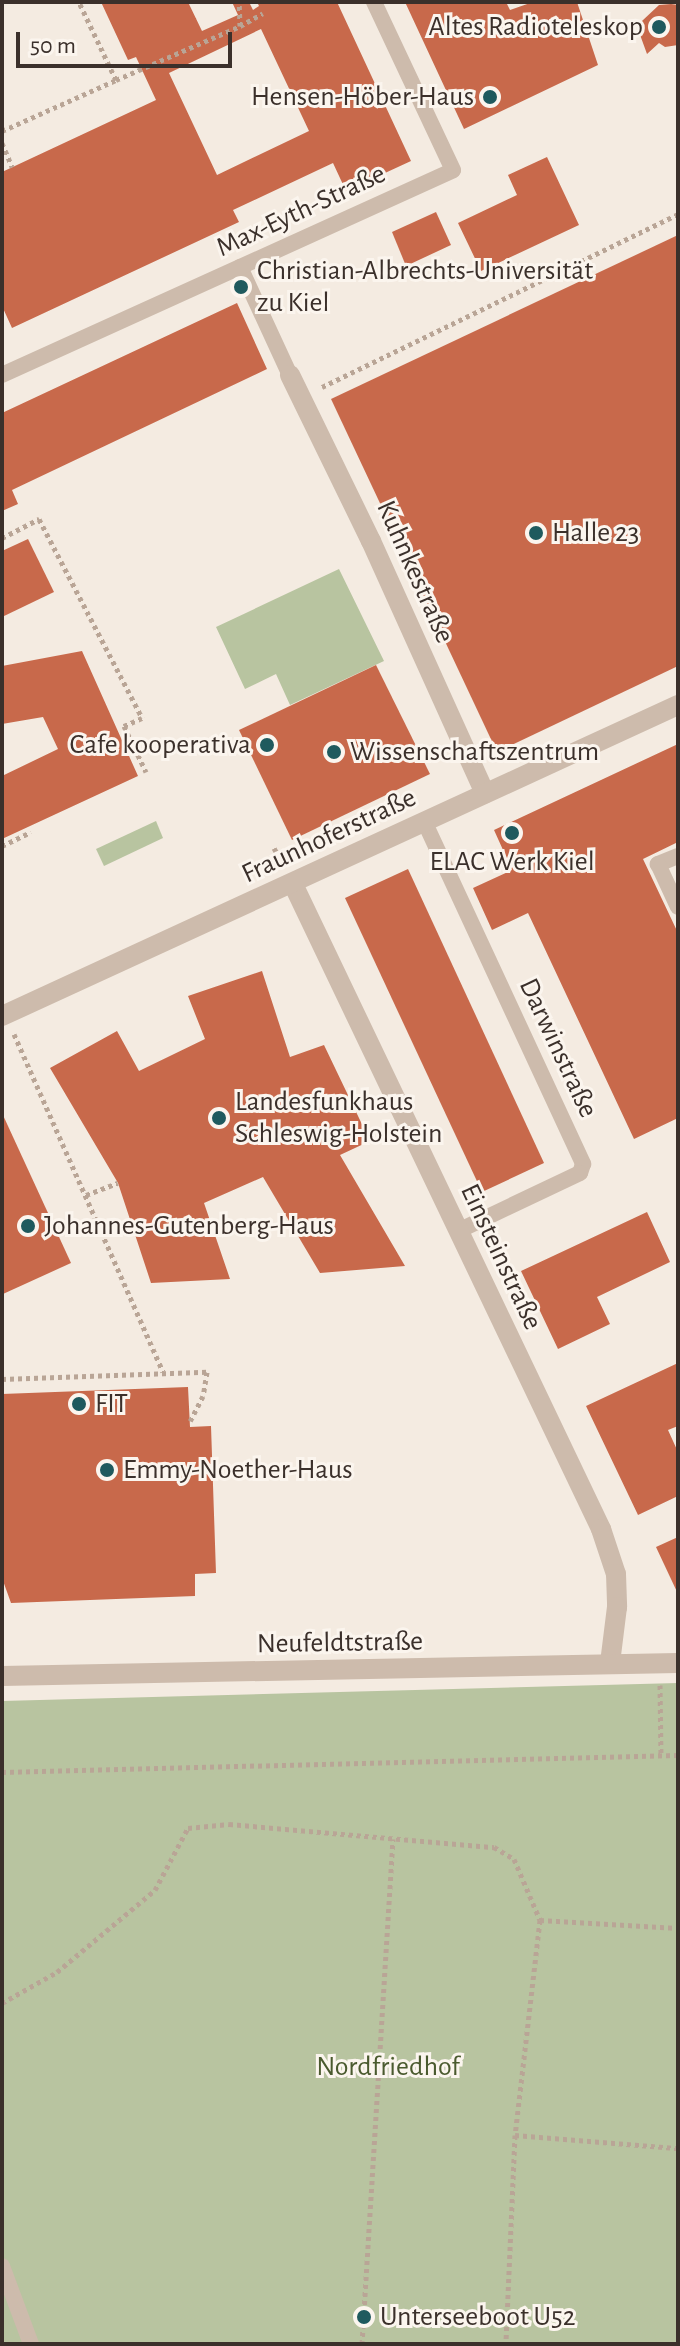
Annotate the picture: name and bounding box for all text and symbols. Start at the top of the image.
place label: Altes Radioteleskop [429,10,643,44]
scale bar [20,16,236,66]
marker: Altes Radioteleskop [650,18,668,36]
text: 50 m [30,34,76,58]
place label: Hensen-Höber-Haus [251,80,474,114]
marker: Hensen-Höber-Haus [481,88,499,106]
street label: Max-Eyth-Straße [211,157,391,265]
place label: Christian-Albrechts-Universität zu Kiel [257,254,593,320]
marker: Christian-Albrechts-Universität zu Kiel [232,278,250,296]
street label: Kuhnkestraße [369,496,461,648]
place label: Halle 23 [552,516,639,550]
marker: Halle 23 [527,524,545,542]
place label: Cafe kooperativa [70,728,251,762]
place label: Wissenschaftszentrum [350,735,599,769]
marker: Cafe kooperativa [258,736,276,754]
marker: Wissenschaftszentrum [325,743,343,761]
street label: Fraunhoferstraße [237,781,421,891]
marker: ELAC Werk Kiel [503,824,521,842]
place label: ELAC Werk Kiel [429,845,595,879]
street label: Darwinstraße [511,973,605,1123]
place label: Landesfunkhaus Schleswig-Holstein [235,1085,443,1151]
marker: Landesfunkhaus Schleswig-Holstein [210,1109,228,1127]
street label: Einsteinstraße [453,1179,549,1335]
place label: Johannes-Gutenberg-Haus [44,1209,334,1243]
marker: Johannes-Gutenberg-Haus [19,1217,37,1235]
place label: FIT [95,1387,128,1421]
marker: FIT [70,1395,88,1413]
place label: Emmy-Noether-Haus [123,1453,353,1487]
marker: Emmy-Noether-Haus [98,1461,116,1479]
street label: Neufeldtstraße [257,1625,423,1661]
park label: Nordfriedhof [316,2050,460,2084]
place label: Unterseeboot U52 [380,2300,575,2334]
marker: Unterseeboot U52 [355,2308,373,2326]

